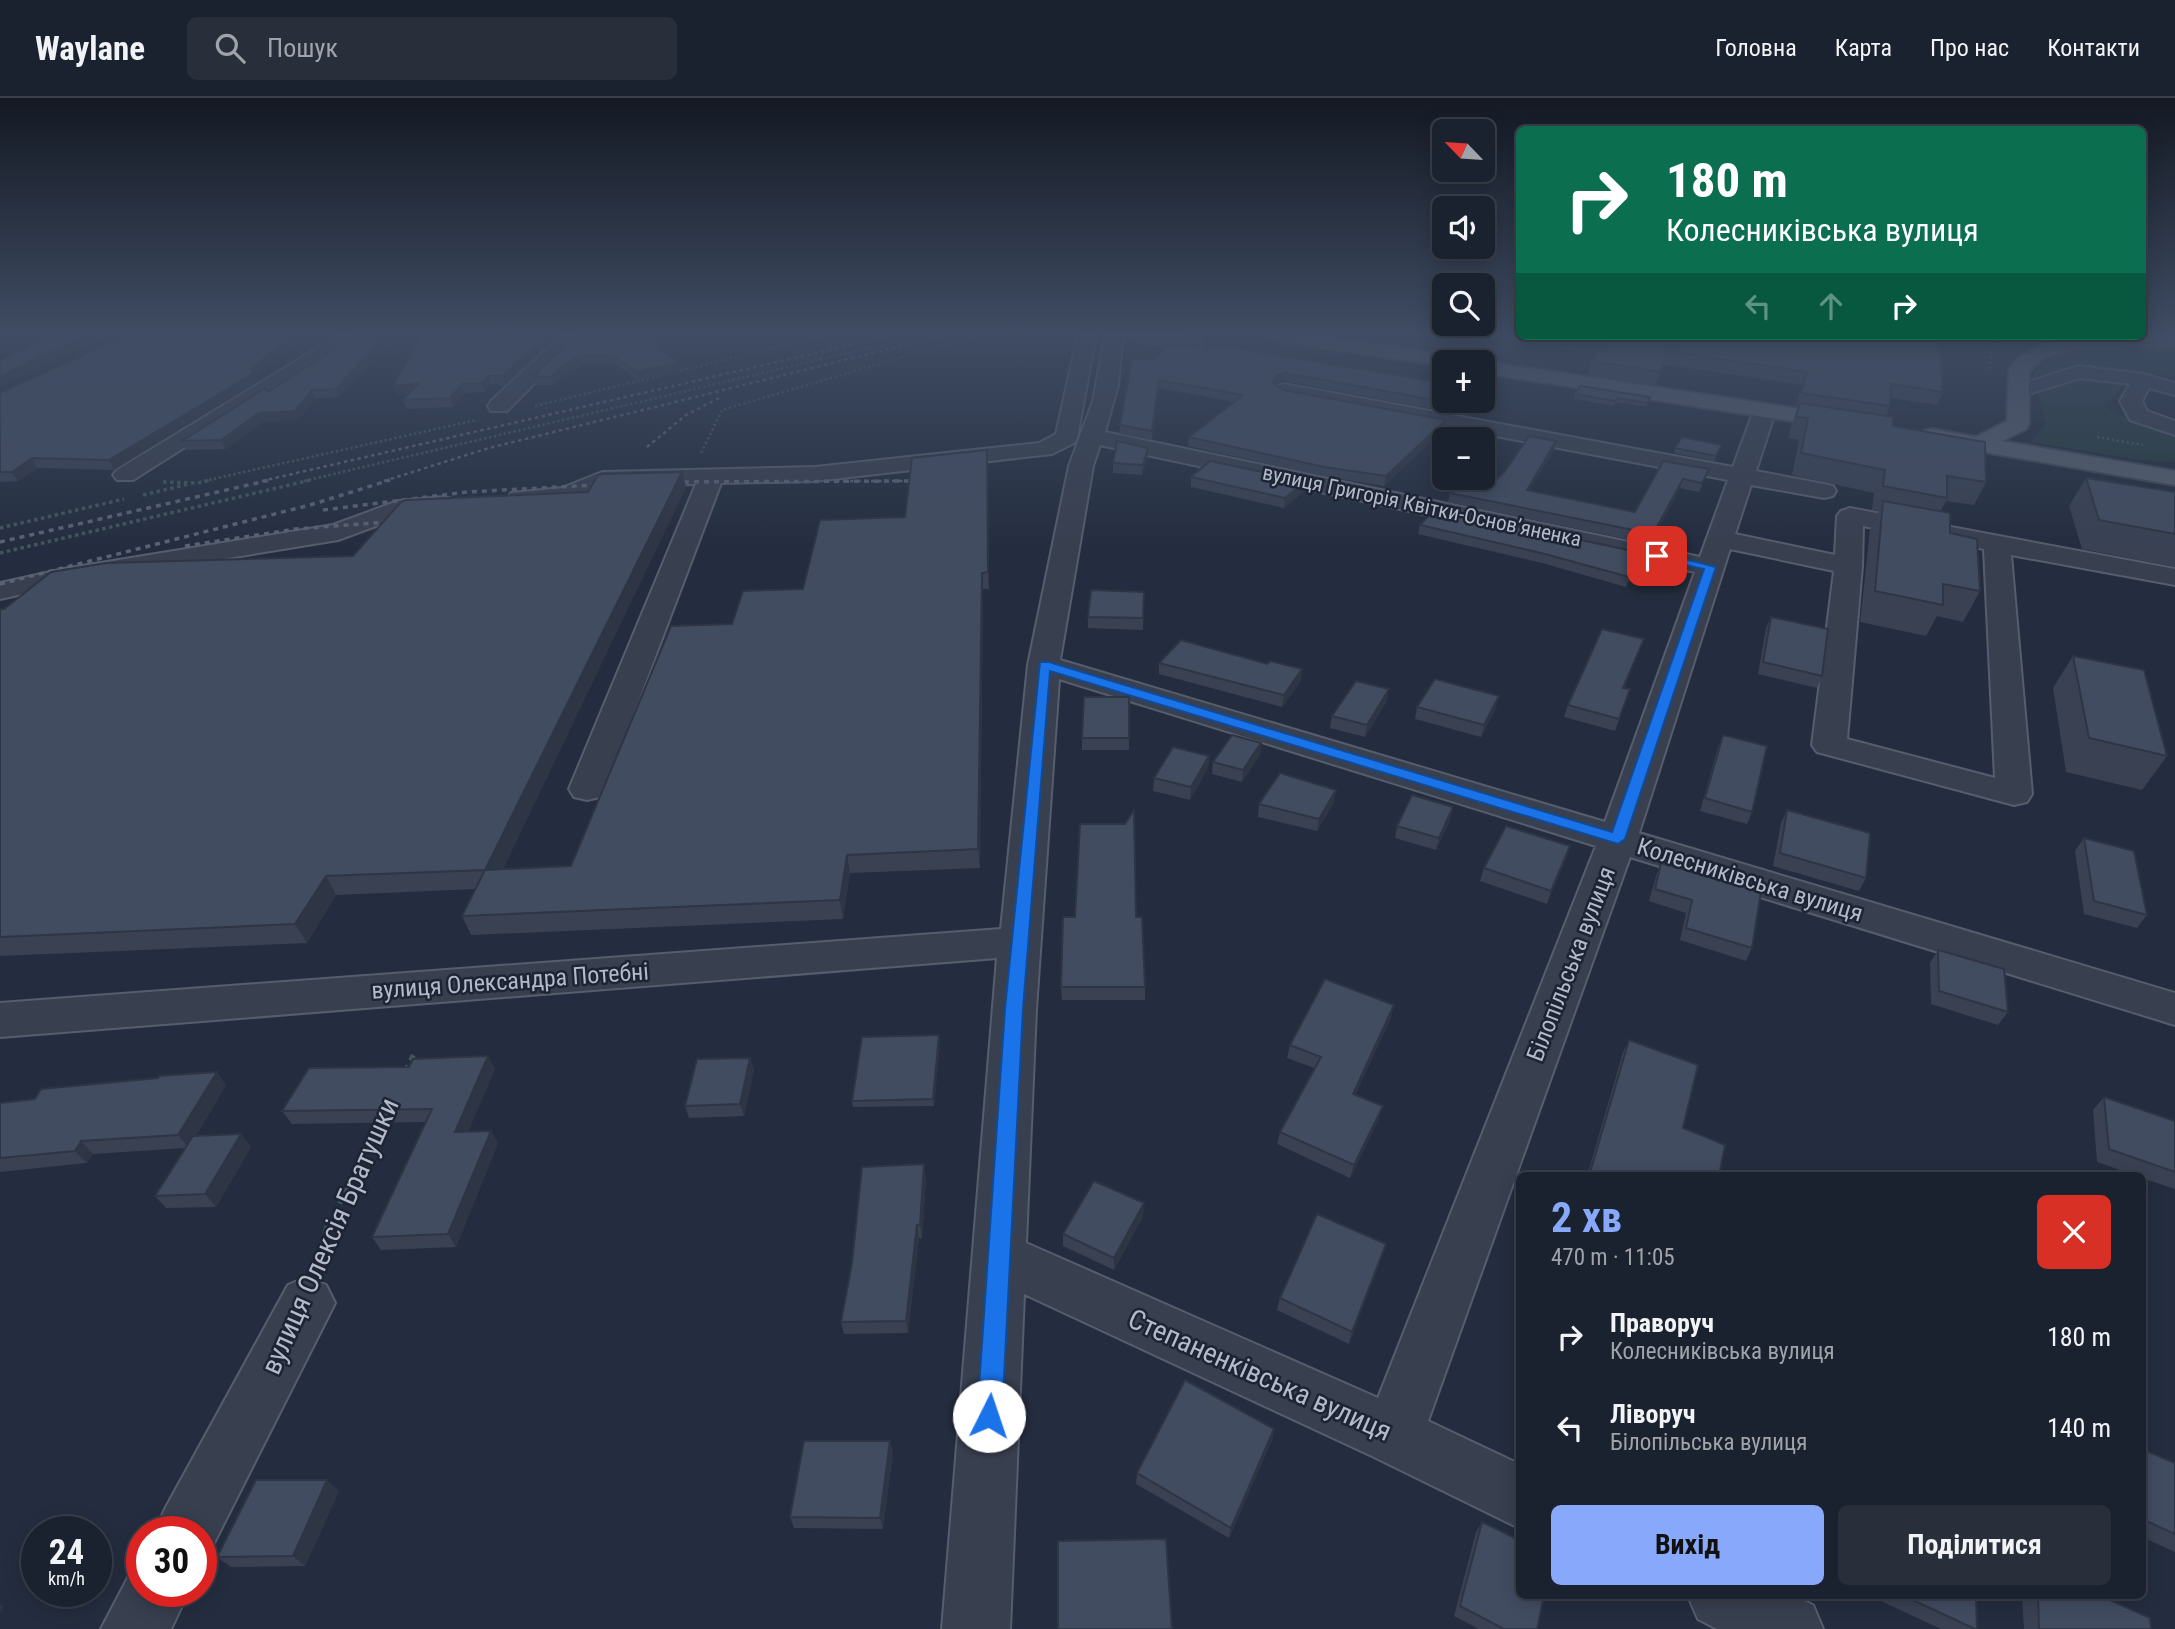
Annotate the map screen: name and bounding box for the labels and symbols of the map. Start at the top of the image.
north arrow [1432,119,1494,182]
street label: вулиця Григорія Квітки-Основʼяненка [1260,460,1584,552]
pin [1627,526,1687,586]
street label: Колесниківська вулиця [1634,832,1866,928]
street label: Білопільська вулиця [1521,863,1621,1065]
street label: вулиця Олександра Потебні [370,957,650,1005]
street label: вулиця Олексія Братушки [254,1093,406,1379]
street label: Степаненківська вулиця [1123,1302,1397,1448]
position arrow [952,1379,1026,1453]
speed limit sign: 30 [126,1516,217,1607]

